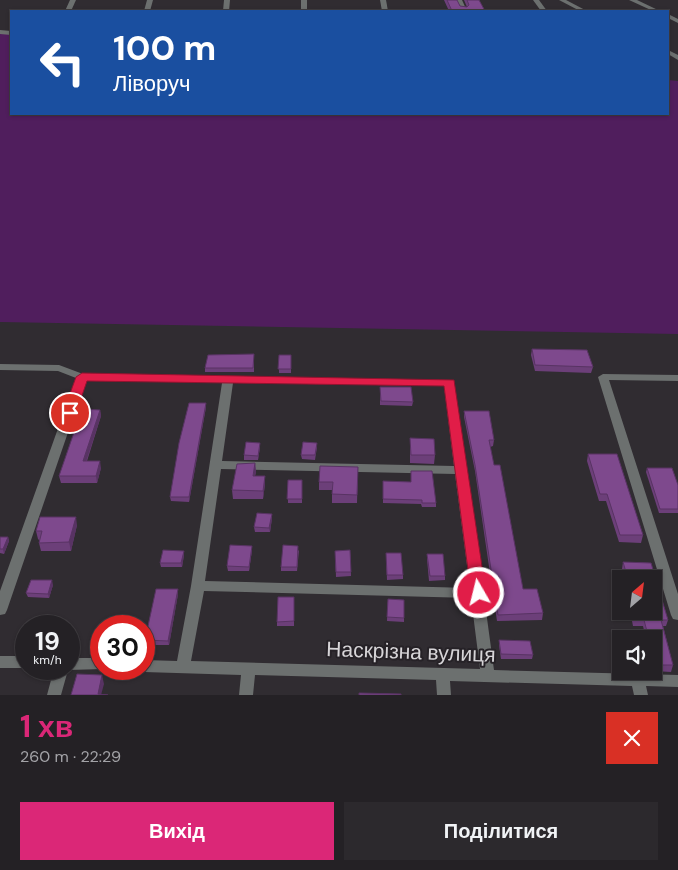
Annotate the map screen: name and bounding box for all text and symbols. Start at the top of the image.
text: 100 m [113,25,216,71]
icon: left [30,30,95,95]
text: Ліворуч [113,69,190,98]
pin [49,392,91,434]
icon: arrive [56,399,84,427]
position arrow [452,566,504,618]
north arrow [612,570,662,620]
map controls [612,570,662,680]
speed limit sign: 30 [90,615,155,680]
text: 19 [35,625,60,658]
button: sound [612,630,662,680]
street label: Наскрізна вулиця [326,635,496,669]
text: km/h [33,652,62,668]
text: 1 хв [20,707,73,746]
button: close [606,712,658,764]
text: 260 m · 22:29 [20,746,121,767]
button: Вихід [20,802,334,860]
button: Поділитися [344,802,658,860]

